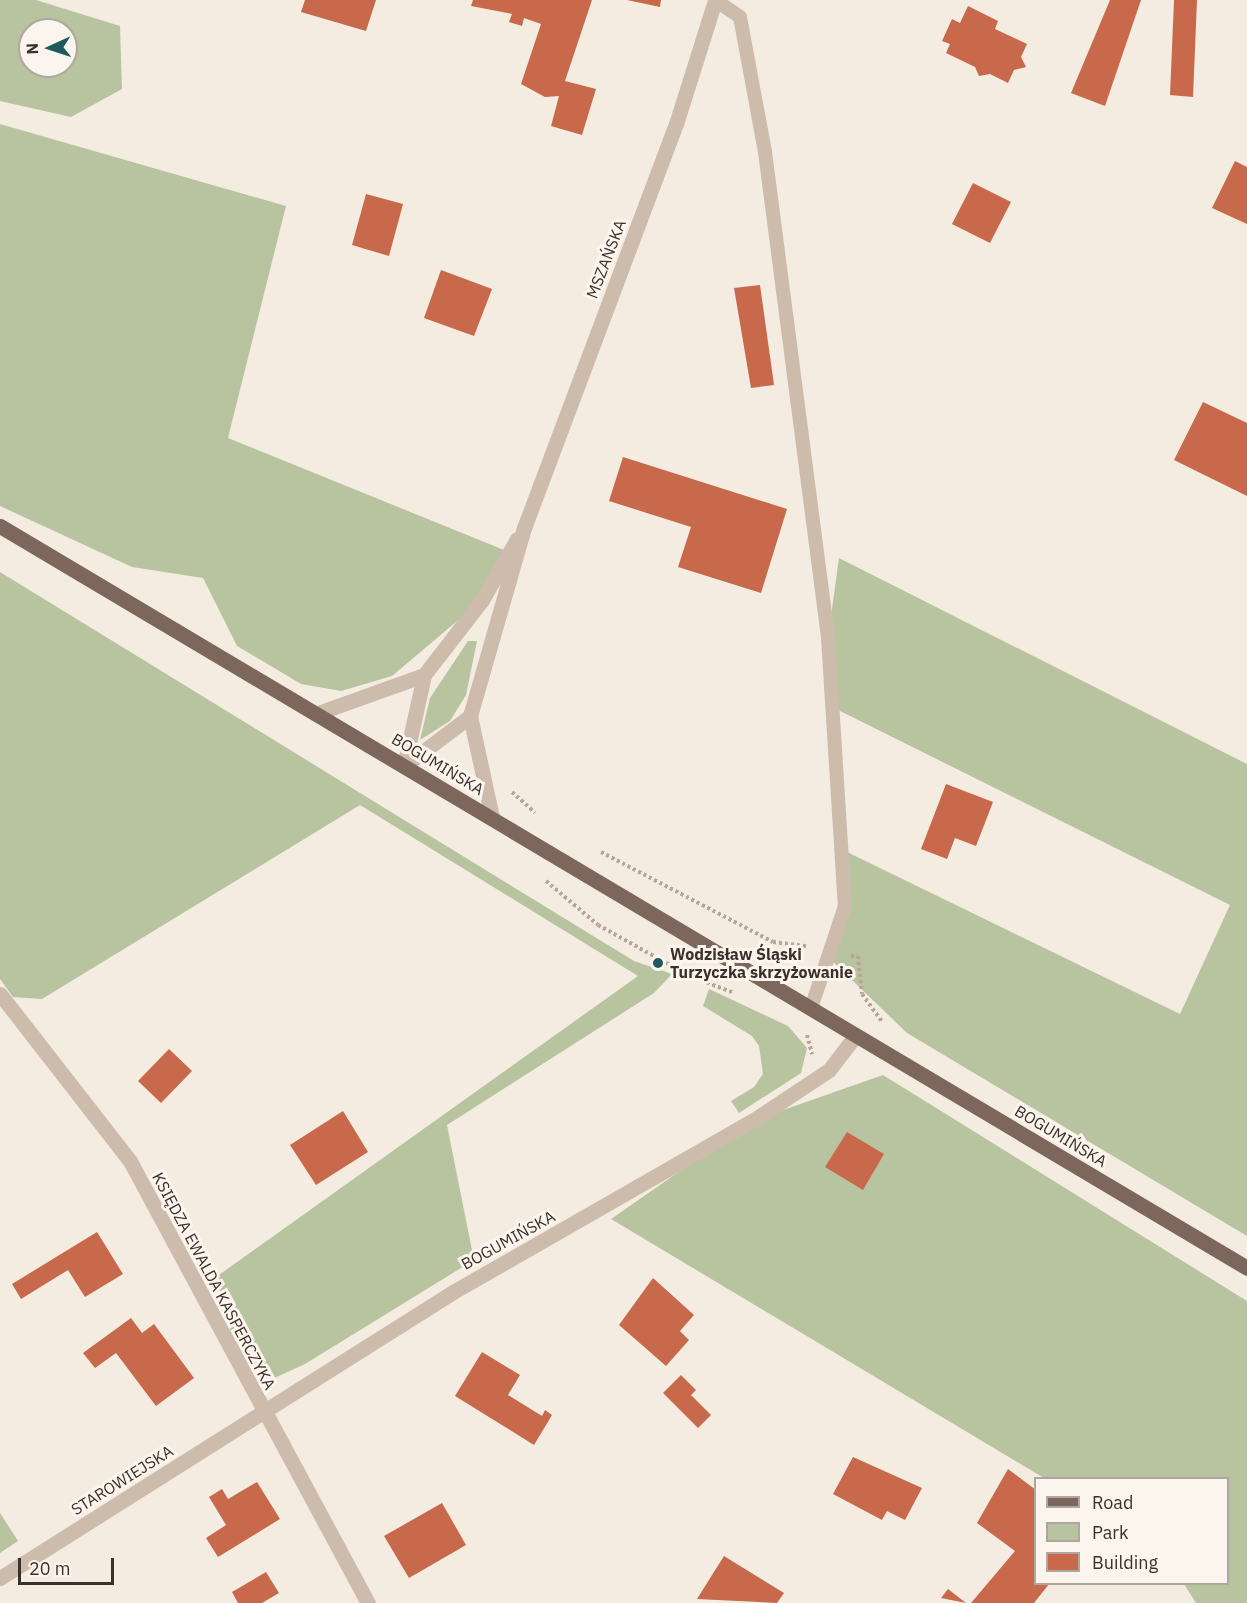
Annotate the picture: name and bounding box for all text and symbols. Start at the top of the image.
north arrow [18,18,78,78]
text: N [22,43,42,55]
street label: MSZAŃSKA [582,217,630,301]
street label: BOGUMIŃSKA [388,729,488,799]
place label: Wodzisław Śląski Turzyczka skrzyżowanie [670,944,853,982]
marker: Wodzisław Śląski Turzyczka skrzyżowanie [651,956,665,970]
street label: BOGUMIŃSKA [1011,1101,1111,1171]
street label: KSIĘDZA EWALDA KASPERCZYKA [148,1169,280,1393]
street label: BOGUMIŃSKA [458,1206,558,1274]
street label: STAROWIEJSKA [68,1441,176,1519]
legend [1034,1477,1229,1585]
text: Road [1092,1491,1133,1514]
text: Park [1092,1521,1128,1544]
scale bar [21,1546,117,1584]
text: Building [1092,1551,1158,1574]
text: 20 m [29,1557,71,1580]

